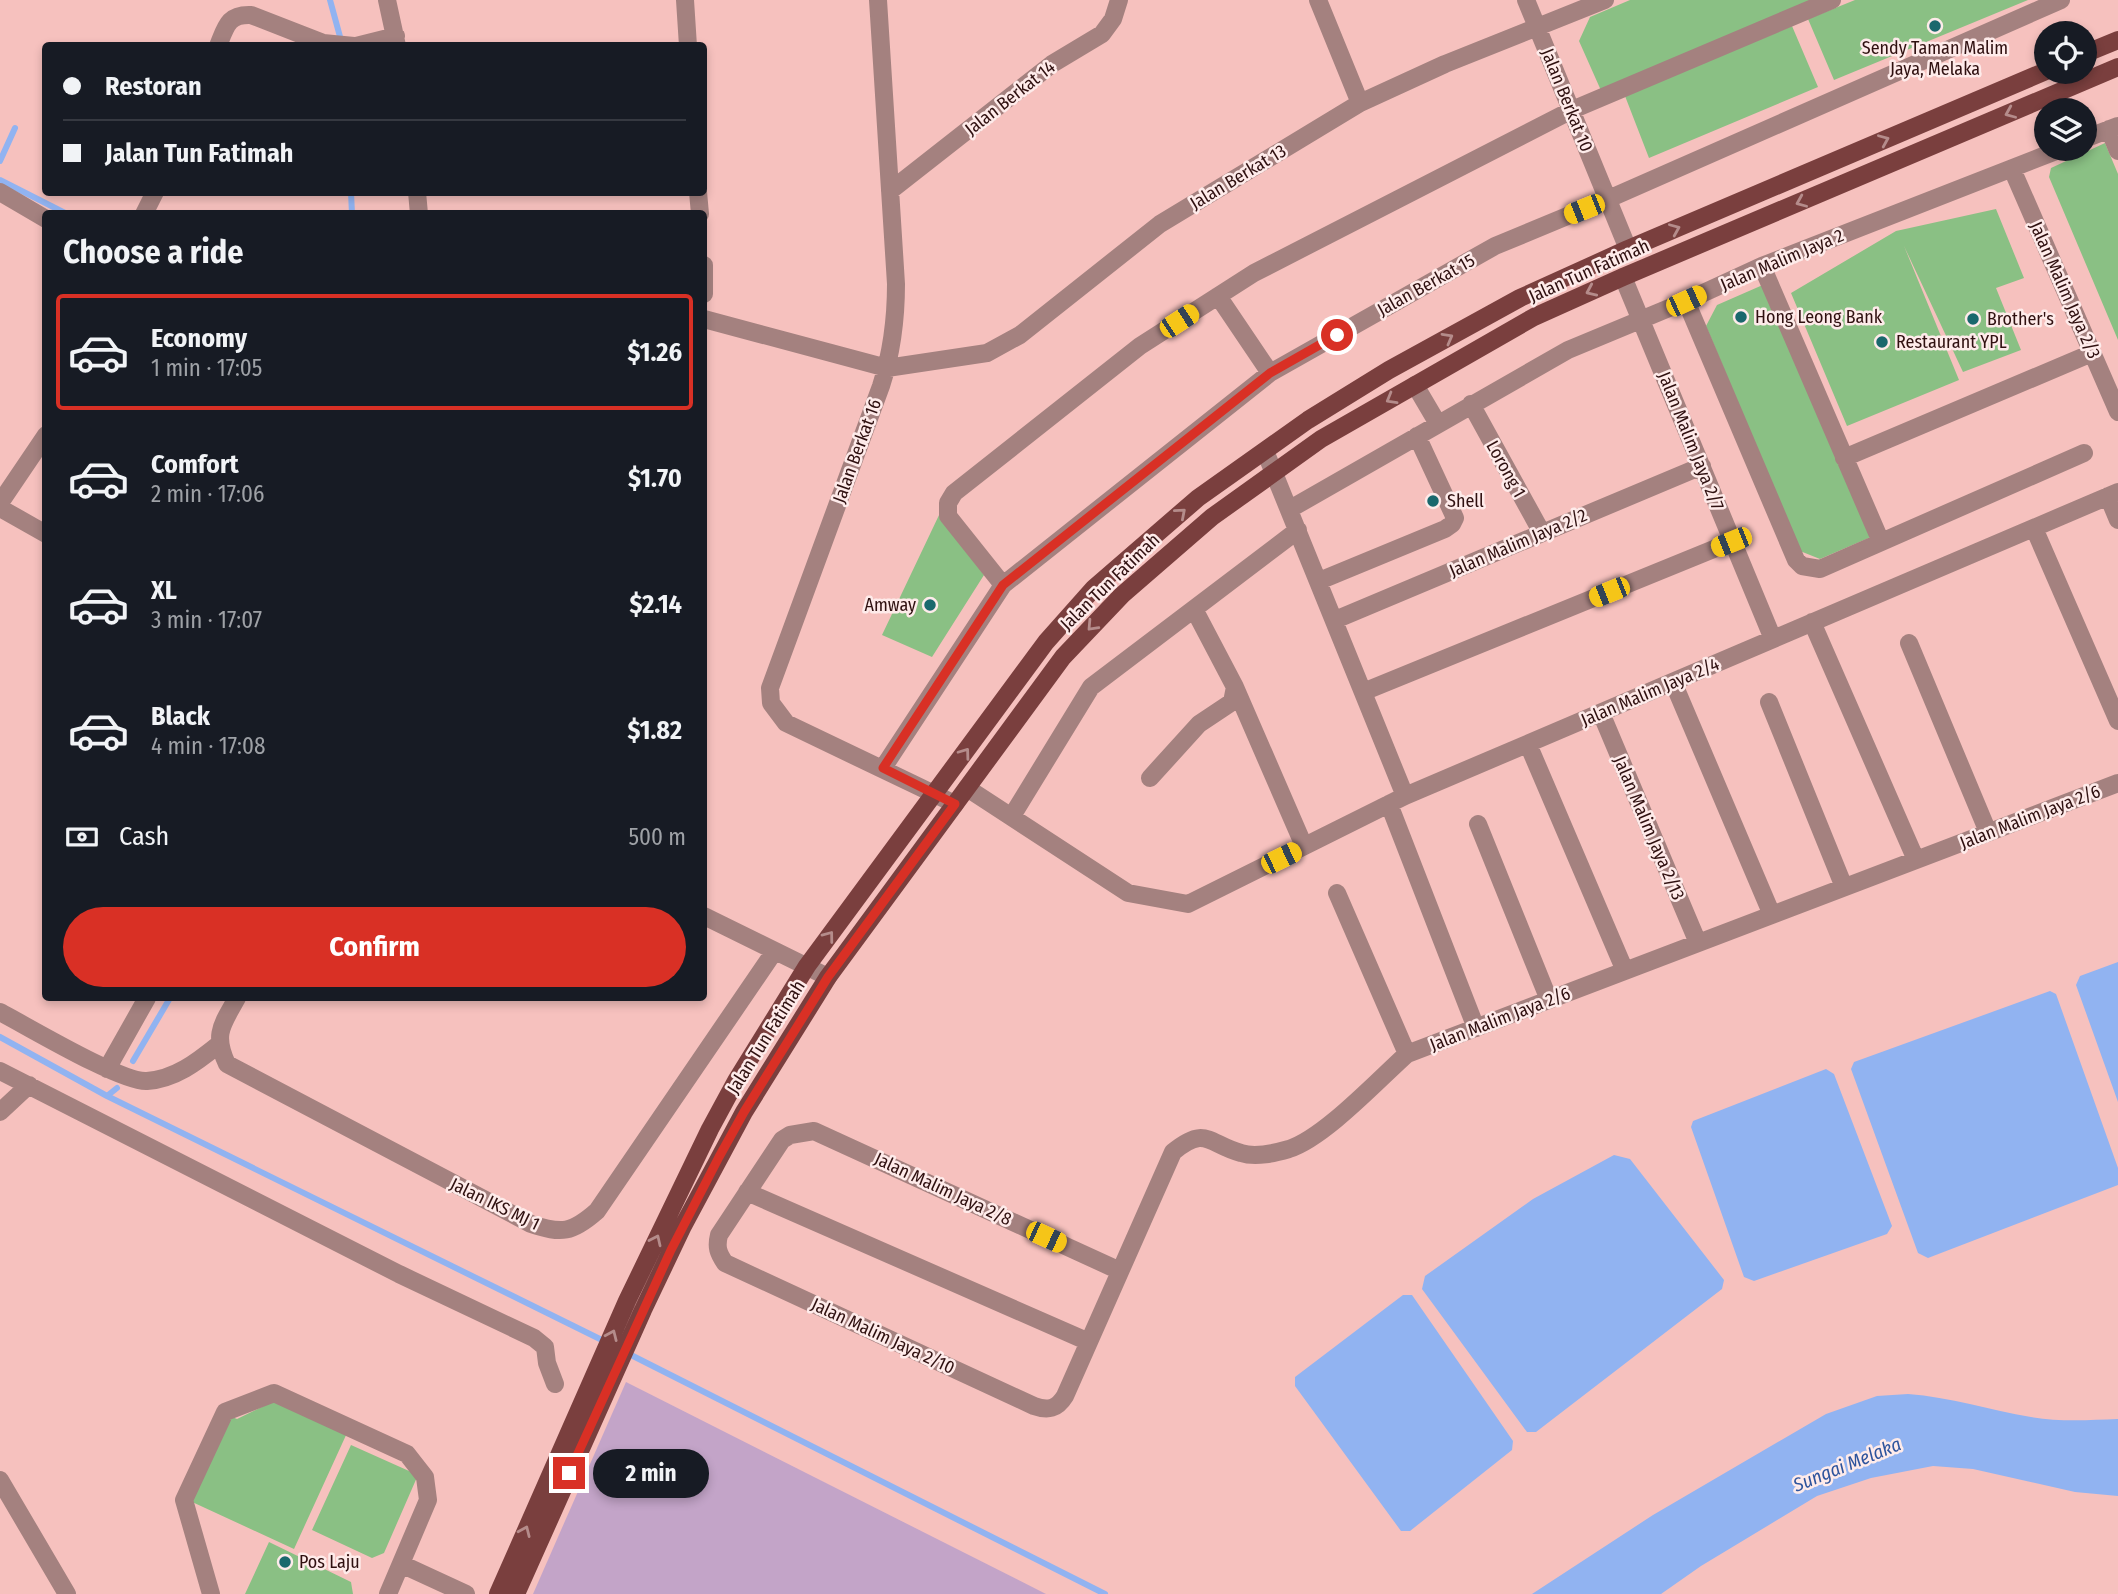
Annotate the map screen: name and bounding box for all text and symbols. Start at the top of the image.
marker: Sendy Taman Malim Jaya, Melaka [1927,18,1943,34]
map controls [2034,21,2097,161]
button: locate [2034,21,2097,84]
place label: Sendy Taman Malim Jaya, Melaka [1862,37,2008,80]
street label: Jalan Berkat 10 [1536,45,1598,155]
street label: Jalan Berkat 14 [960,56,1060,140]
text: Restoran [105,71,202,102]
button: layers [2034,98,2097,161]
one-way arrow [2005,104,2017,118]
one-way arrow [1877,134,1889,148]
text: Jalan Tun Fatimah [105,138,293,169]
street label: Jalan Berkat 13 [1186,140,1290,214]
car [1561,191,1608,227]
one-way arrow [1796,194,1808,208]
street label: Jalan Malim Jaya 2/3 [2025,218,2105,362]
one-way arrow [1668,223,1680,237]
street label: Jalan Malim Jaya 2 [1717,224,1847,296]
text: Choose a ride [63,233,244,271]
street label: Jalan Tun Fatimah [1525,235,1653,307]
street label: Jalan Berkat 15 [1373,249,1479,321]
one-way arrow [1586,283,1599,297]
car [1663,283,1710,319]
car [1156,301,1203,341]
place label: Hong Leong Bank [1755,306,1883,328]
place label: Brother's [1987,308,2054,330]
marker: Hong Leong Bank [1733,309,1749,325]
marker: Brother's [1965,311,1981,327]
route start [1321,319,1353,351]
icon: car [67,321,130,384]
text: Economy [151,323,247,354]
place label: Restaurant YPL [1896,331,2007,353]
one-way arrow [1441,333,1453,346]
marker: Restaurant YPL [1874,334,1890,350]
text: $1.26 [627,337,682,368]
text: 1 min · 17:05 [151,354,262,382]
street label: Jalan Malim Jaya 2/7 [1653,368,1729,514]
one-way arrow [1386,390,1399,403]
street label: Jalan Berkat 16 [828,396,886,506]
street label: Lorong 1 [1481,437,1531,501]
icon: car [67,447,130,510]
text: Comfort [151,449,239,480]
text: $1.70 [628,463,682,494]
text: 2 min · 17:06 [151,480,264,508]
place label: Shell [1447,490,1484,512]
marker: Shell [1425,493,1441,509]
street label: Jalan Malim Jaya 2/2 [1446,504,1590,582]
one-way arrow [1173,509,1186,521]
car [1708,524,1755,560]
street label: Jalan Tun Fatimah [1056,529,1164,635]
icon: car [67,573,130,636]
car [1586,574,1633,610]
text: XL [151,575,177,606]
text: $2.14 [630,589,682,620]
place label: Amway [865,594,916,616]
marker: Amway [922,597,938,613]
text: 3 min · 17:07 [151,606,262,634]
one-way arrow [1087,618,1100,631]
street label: Jalan Malim Jaya 2/4 [1578,653,1723,731]
icon: car [67,699,130,762]
text: Black [151,701,210,732]
text: $1.82 [627,715,682,746]
text: 4 min · 17:08 [151,732,265,760]
one-way arrow [956,749,969,761]
street label: Jalan Malim Jaya 2/13 [1609,753,1689,903]
street label: Jalan Malim Jaya 2/6 [1957,780,2103,854]
icon: cash [63,818,101,856]
text: Cash [119,821,169,852]
text: 500 m [628,823,686,851]
car [1258,839,1305,877]
button: Confirm [63,907,686,987]
one-way arrow [821,931,834,944]
street label: Jalan Tun Fatimah [722,976,810,1098]
street label: Jalan Malim Jaya 2/6 [1427,982,1573,1056]
street label: Jalan Malim Jaya 2/8 [871,1148,1015,1230]
street label: Jalan IKS MJ 1 [447,1173,543,1235]
car [1023,1219,1070,1255]
one-way arrow [648,1235,662,1247]
street label: Jalan Malim Jaya 2/10 [808,1293,958,1379]
one-way arrow [604,1330,618,1342]
water label: Sungai Melaka [1789,1432,1905,1497]
callout: 2 min [594,1448,709,1498]
route end [553,1457,585,1489]
text: 2 min [626,1459,677,1487]
one-way arrow [517,1526,531,1539]
place label: Pos Laju [299,1551,360,1573]
marker: Pos Laju [277,1554,293,1570]

